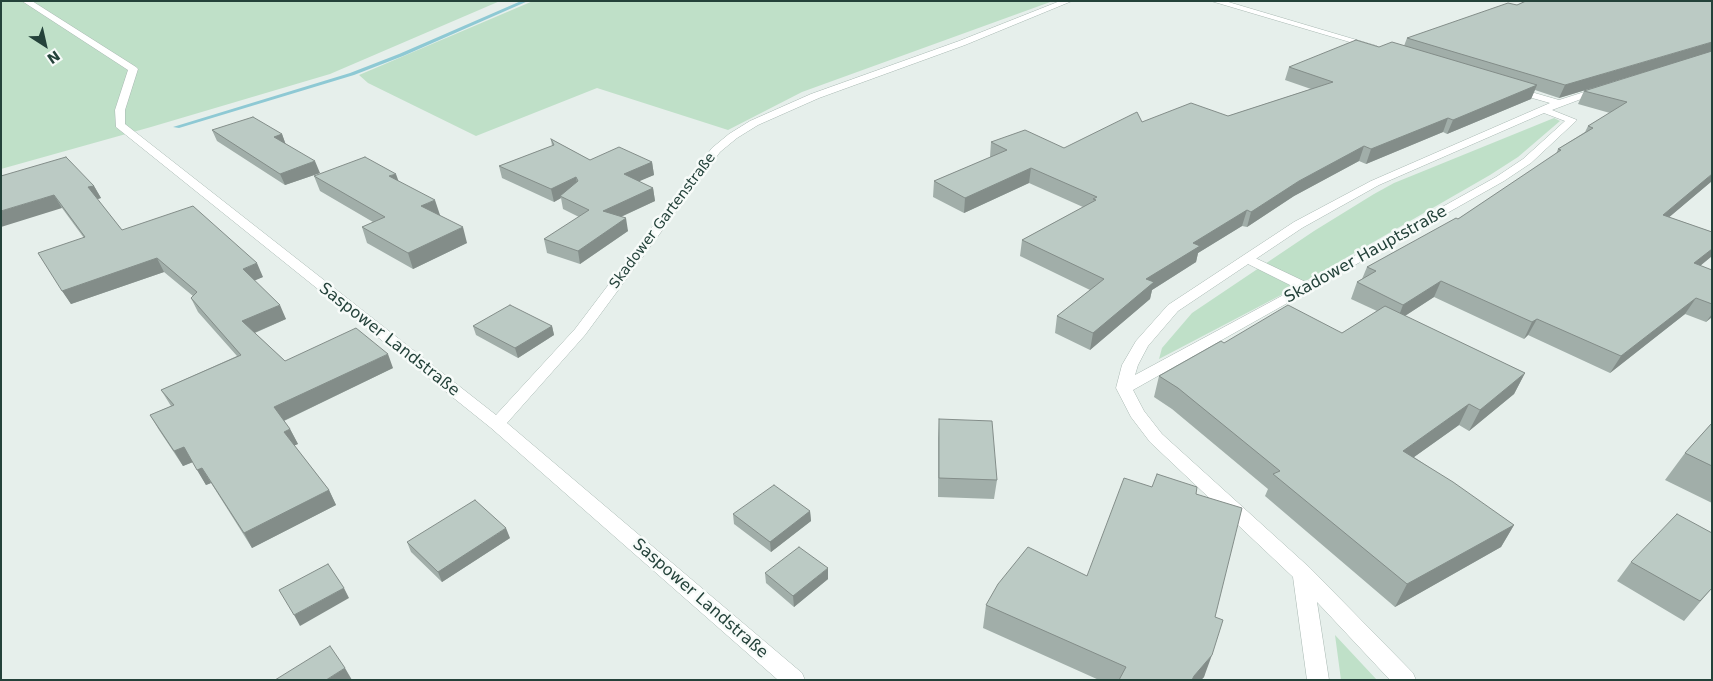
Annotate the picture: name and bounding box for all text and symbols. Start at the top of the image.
north arrow [20,20,70,70]
text: N [44,47,63,67]
street label: Skadower Gartenstraße [606,150,720,292]
street label: Skadower Hauptstraße [1281,202,1451,308]
street label: Saspower Landstraße [315,279,463,401]
street label: Saspower Landstraße [629,535,771,663]

